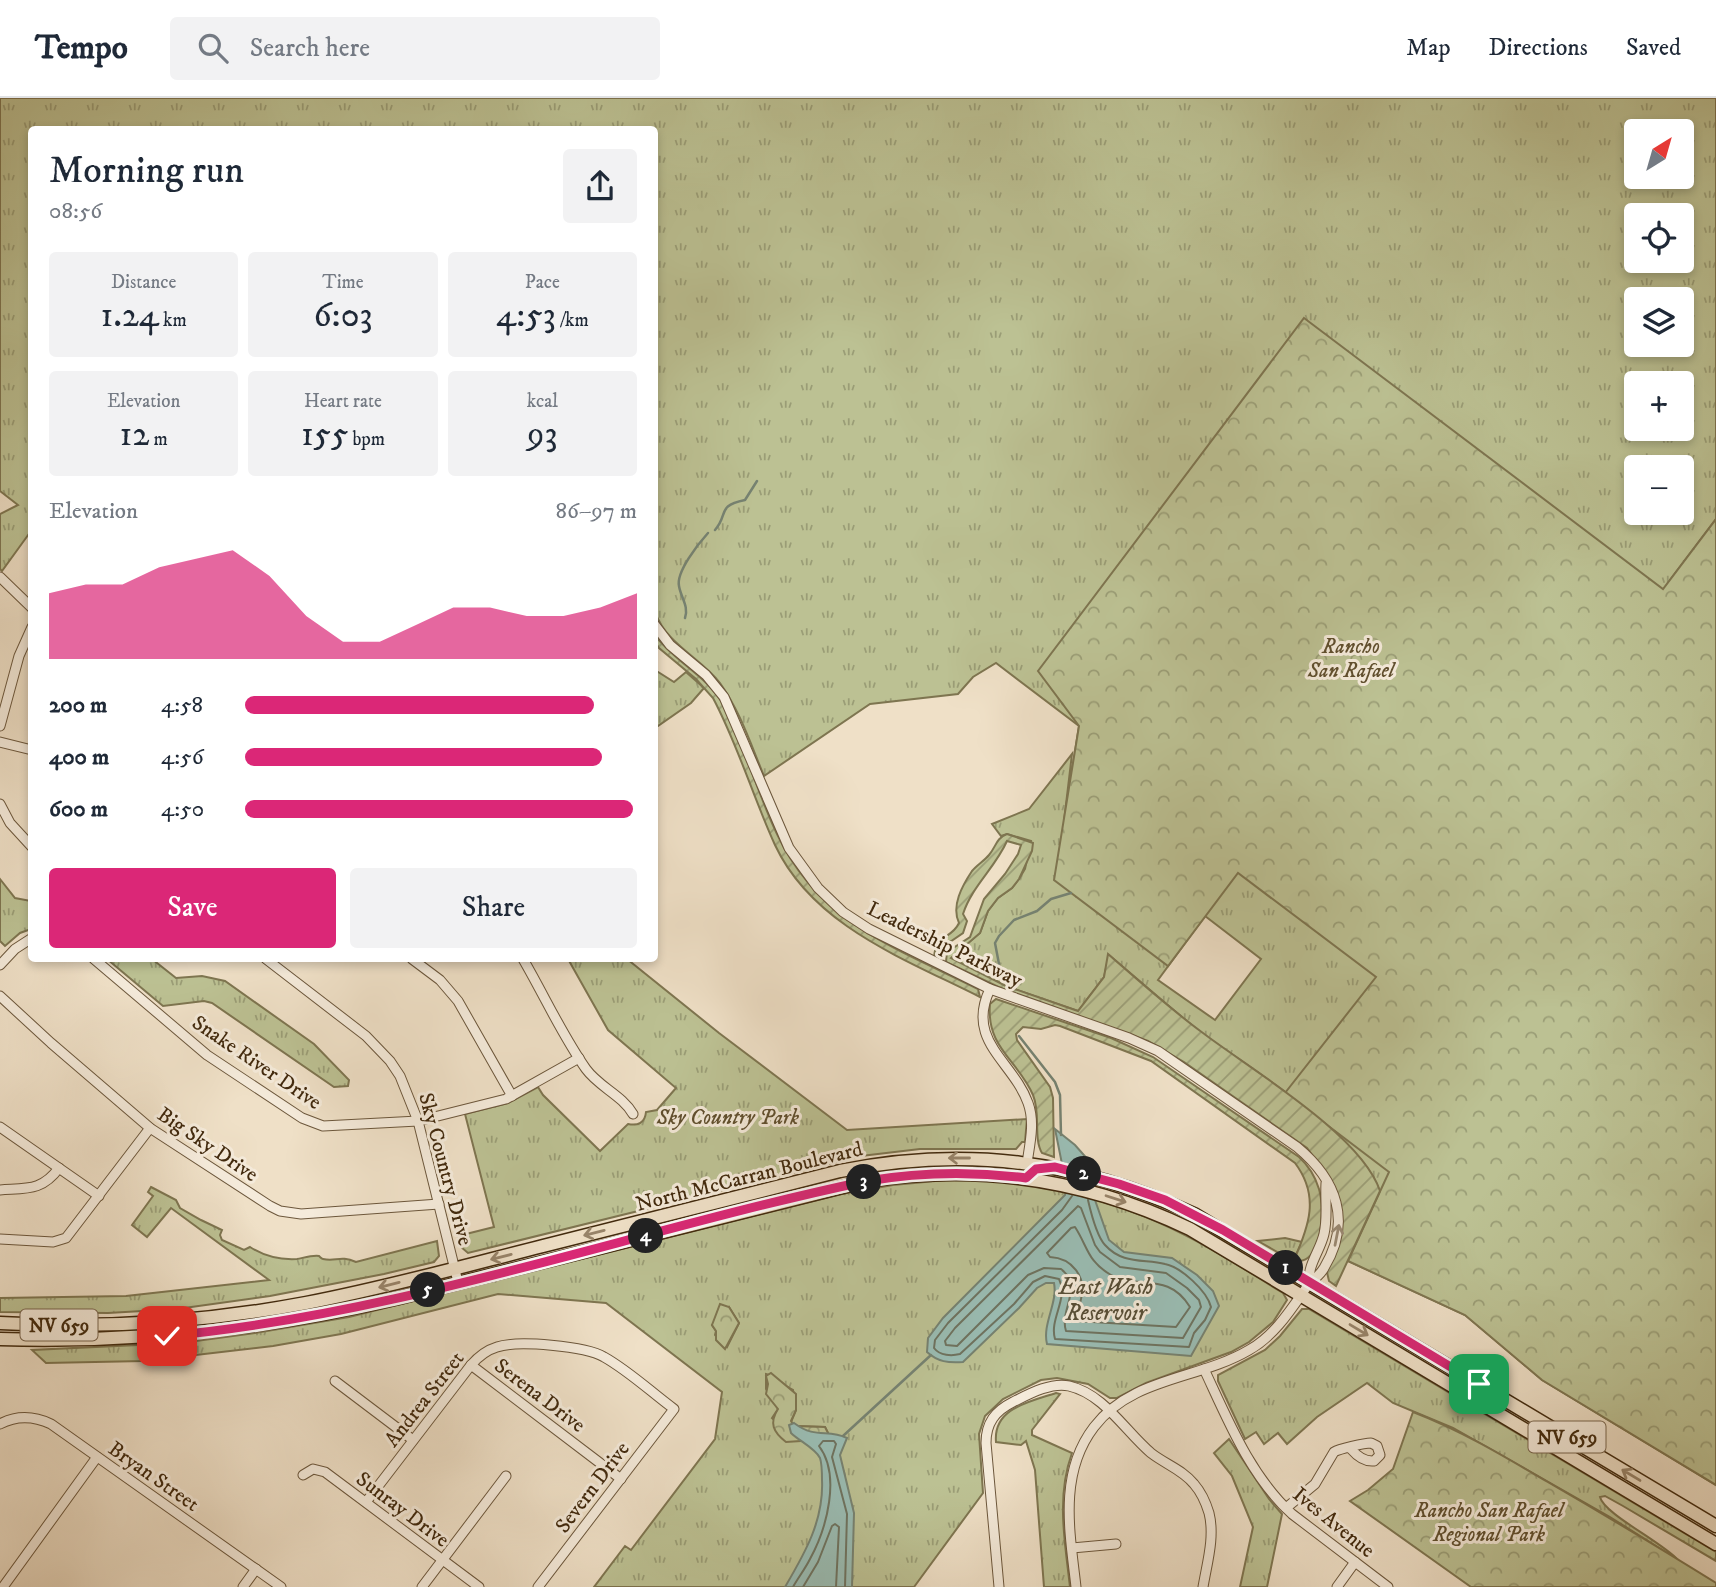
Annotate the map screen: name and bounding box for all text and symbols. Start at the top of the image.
search box [170,17,660,80]
text: Tempo [35,28,128,69]
icon: search [194,29,232,67]
text: Search here [250,32,370,65]
text: Map [1406,33,1451,63]
text: Directions [1489,33,1588,63]
text: Saved [1626,33,1681,63]
north arrow [1624,119,1694,189]
map controls [1624,119,1694,525]
text: Morning run [49,147,244,195]
button: share [563,149,637,223]
text: 08:56 [49,197,102,226]
button: locate [1624,203,1694,273]
text: Distance [111,271,176,294]
text: Time [322,271,364,294]
text: Pace [525,271,560,294]
button: layers [1624,287,1694,357]
text: 1.24 [101,294,159,338]
text: 6:03 [313,294,373,338]
text: 4:53 [496,294,556,338]
text: km [159,309,187,332]
text: /km [556,309,589,332]
button: + [1624,371,1694,441]
text: Elevation [107,390,180,413]
text: Heart rate [304,390,382,413]
text: kcal [527,390,558,413]
text: 12 [119,413,150,457]
text: 155 [301,413,348,457]
text: 93 [527,413,558,457]
text: m [150,428,168,451]
text: bpm [348,428,385,451]
button: − [1624,455,1694,525]
text: Elevation [49,497,138,526]
text: 86–97 m [556,497,637,526]
park label: Rancho San Rafael [1307,634,1397,684]
text: 200 m [49,691,107,720]
text: 4:58 [161,691,203,720]
text: 400 m [49,743,109,772]
text: 4:56 [161,743,204,772]
text: 600 m [49,795,108,824]
text: 4:50 [161,795,204,824]
button: Save [49,868,336,948]
button: Share [350,868,637,948]
street label: Leadership Parkway [863,896,1027,994]
street label: Snake River Drive [187,1010,326,1116]
street label: Sky Country Drive [412,1090,478,1249]
street label: Big Sky Drive [152,1102,263,1188]
park label: Sky Country Park [656,1105,799,1131]
street label: North McCarran Boulevard [633,1136,866,1218]
one-way arrow [948,1151,971,1165]
pin: 2 [1066,1156,1102,1192]
text: 2 [1079,1162,1088,1185]
pin: 3 [846,1164,882,1200]
text: 3 [860,1170,867,1193]
one-way arrow [1105,1194,1127,1206]
pin: 4 [628,1218,664,1254]
text: 4 [640,1224,651,1247]
one-way arrow [1330,1224,1344,1247]
one-way arrow [583,1227,606,1240]
pin: 1 [1268,1250,1304,1286]
one-way arrow [490,1251,513,1264]
text: 1 [1282,1256,1289,1279]
pin: 5 [410,1272,446,1308]
water label: East Wash Reservoir [1057,1273,1153,1328]
text: 5 [423,1278,432,1301]
one-way arrow [378,1279,401,1292]
pin [137,1306,197,1366]
road number: NV 659 [20,1310,98,1340]
icon: check [148,1317,186,1355]
one-way arrow [1349,1323,1369,1337]
street label: Andrea Street [379,1346,470,1453]
street label: Serena Drive [489,1353,590,1439]
pin [1449,1354,1509,1414]
icon: arrive [1460,1365,1498,1403]
road number: NV 659 [1528,1422,1606,1452]
street label: Bryan Street [103,1436,204,1518]
street label: Severn Drive [550,1437,636,1538]
street label: Sunray Drive [351,1466,454,1553]
one-way arrow [1622,1468,1642,1482]
street label: Ives Avenue [1287,1482,1380,1564]
park label: Rancho San Rafael Regional Park [1414,1498,1566,1548]

